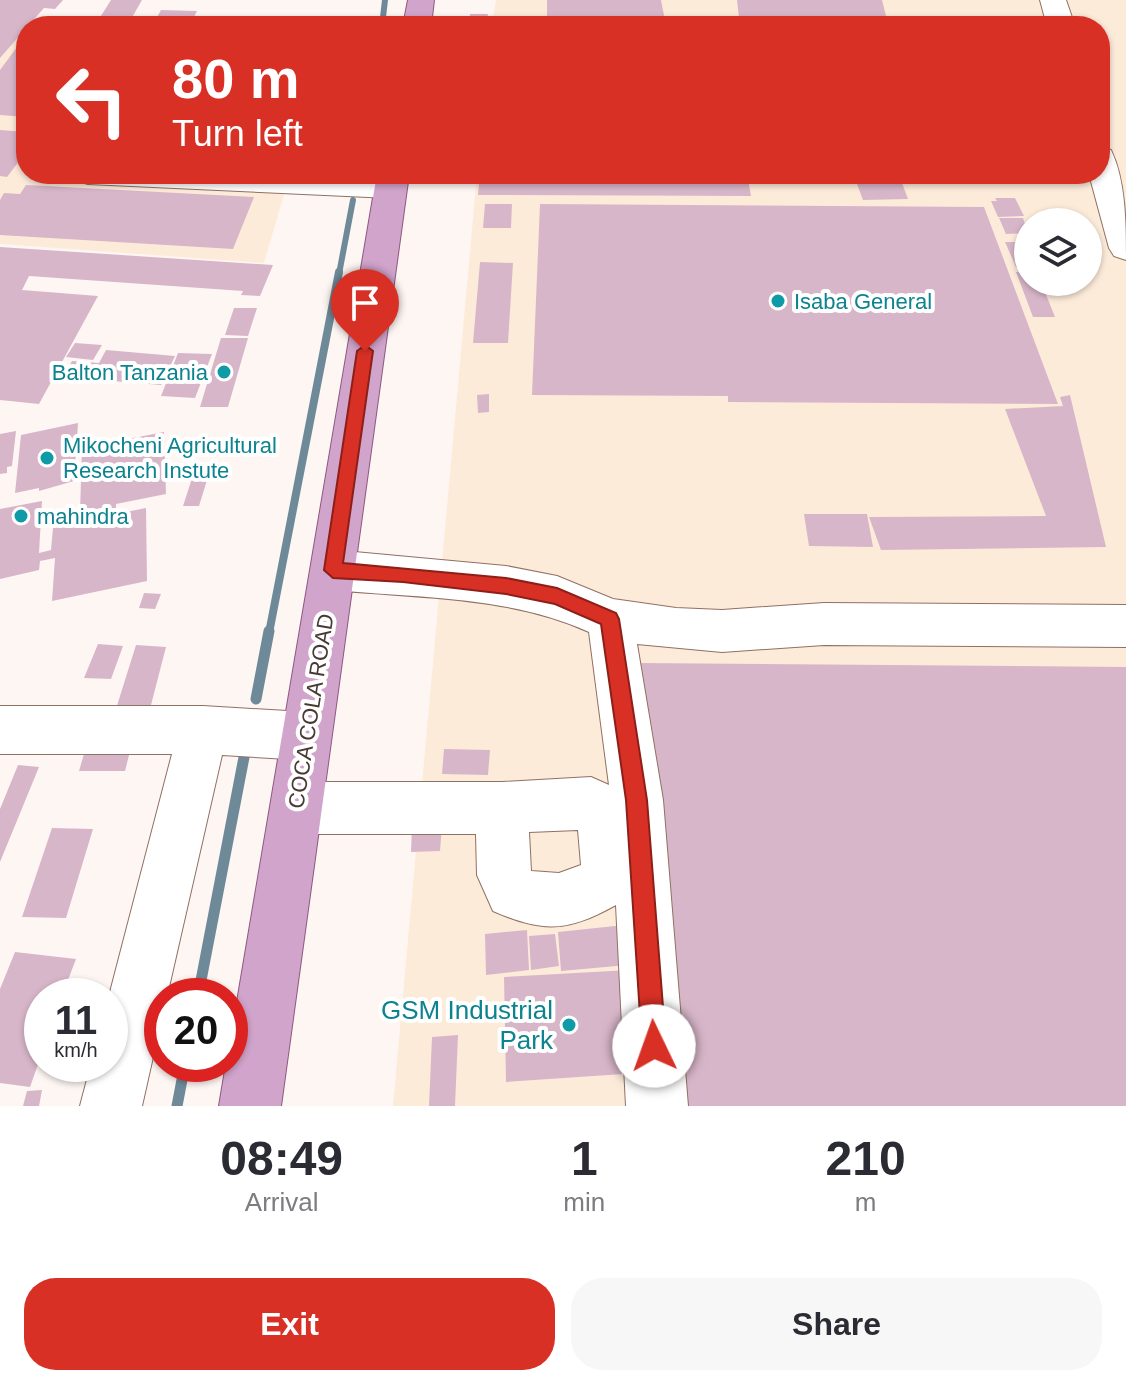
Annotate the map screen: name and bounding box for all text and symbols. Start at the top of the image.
text: 80 m [172,47,300,110]
icon: left [40,48,144,152]
text: Turn left [172,113,303,154]
map controls [1014,208,1102,296]
button: layers [1014,208,1102,296]
pin [331,269,399,351]
icon: arrive [343,281,387,325]
place label: Isaba General [794,289,932,314]
marker: Isaba General [769,292,787,310]
place label: Balton Tanzania [52,360,209,385]
marker: Balton Tanzania [215,363,233,381]
place label: Mikocheni Agricultural Research Instute [63,433,277,483]
marker: Mikocheni Agricultural Research Instute [38,449,56,467]
place label: mahindra [37,504,129,529]
marker: mahindra [12,507,30,525]
street label: COCA COLA ROAD [283,612,339,810]
speed limit sign: 20 [144,978,248,1082]
place label: GSM Industrial Park [381,995,554,1055]
text: 11 [55,998,97,1042]
position arrow [612,1004,696,1088]
marker: GSM Industrial Park [560,1016,578,1034]
text: km/h [54,1039,98,1061]
text: 08:49 [220,1132,343,1185]
text: 1 [571,1132,598,1185]
text: 210 [826,1132,906,1185]
text: Arrival [245,1187,319,1217]
text: min [563,1187,605,1217]
text: m [855,1187,876,1217]
button: Exit [24,1278,555,1370]
button: Share [571,1278,1102,1370]

